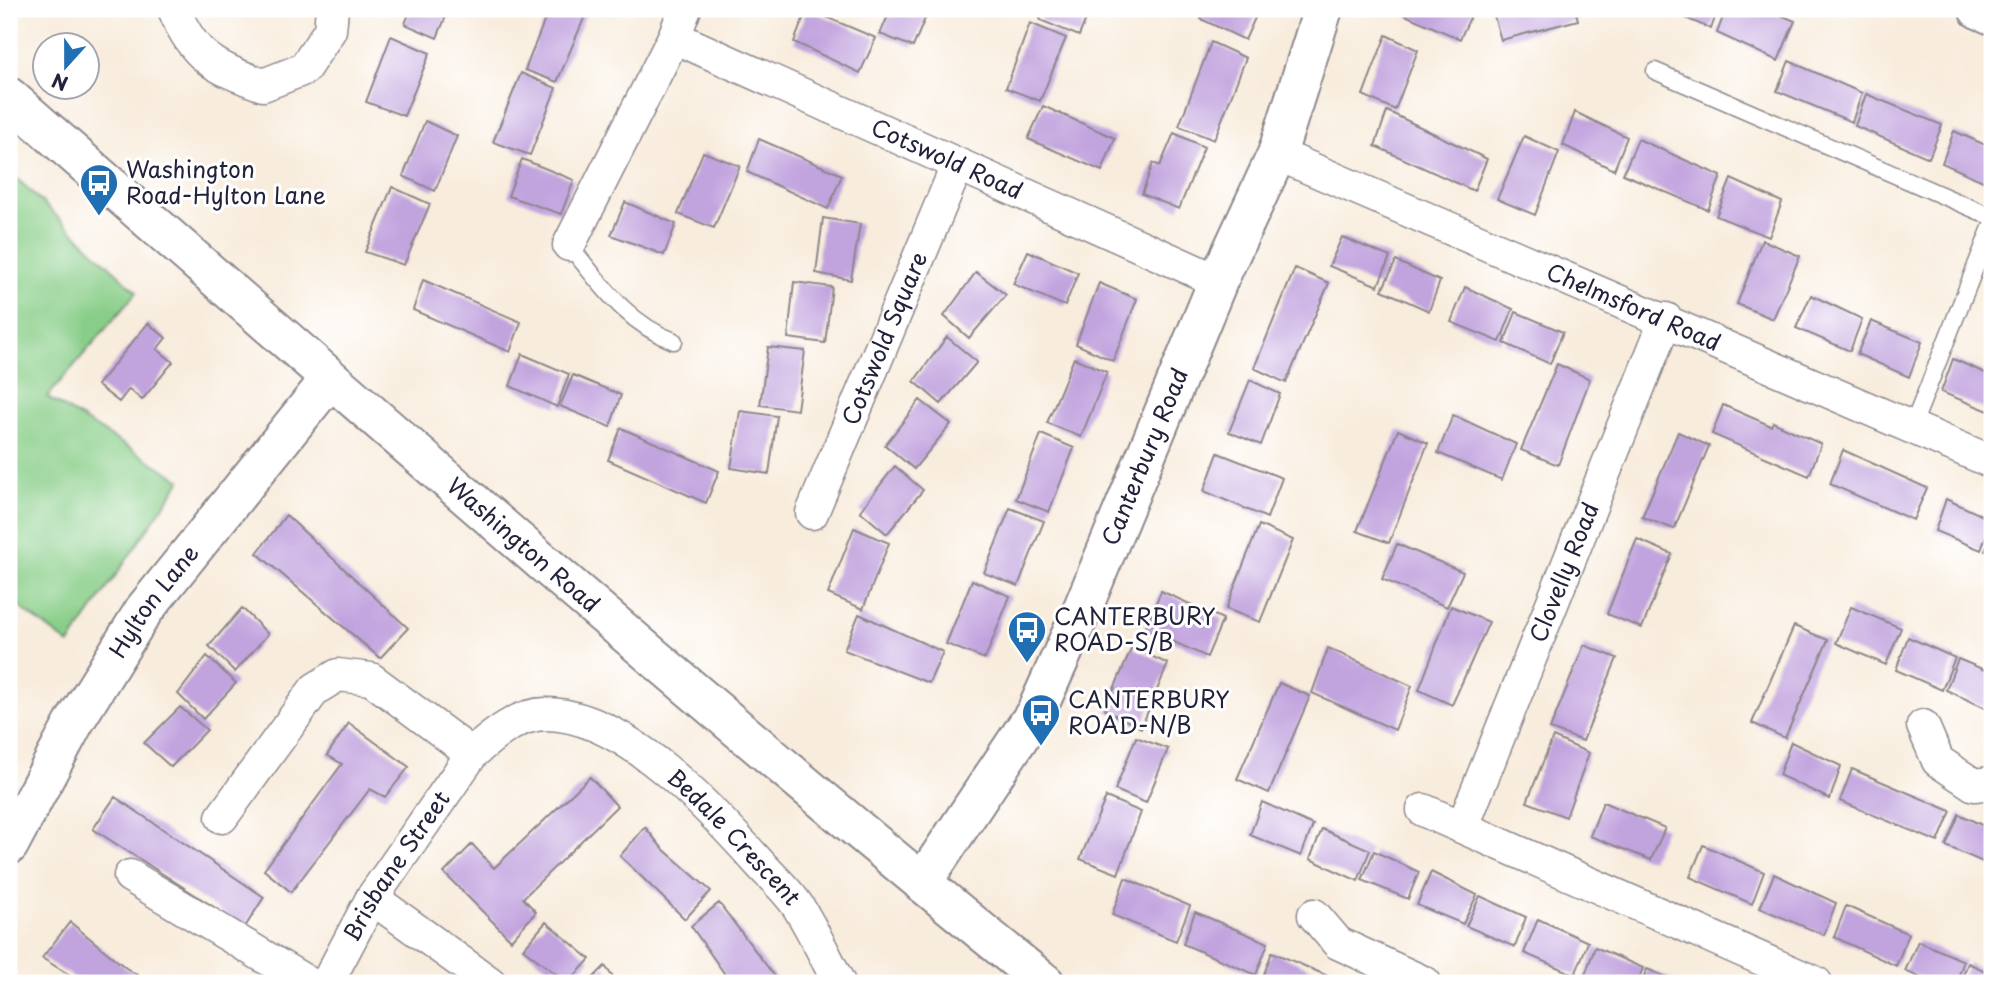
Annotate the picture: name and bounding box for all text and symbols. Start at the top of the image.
north arrow [32,32,102,102]
text: N [48,67,72,99]
street label: Cotswold Road [866,109,1029,207]
place label: Washington Road-Hylton Lane [126,151,326,212]
bus stop icon: Washington Road-Hylton Lane [78,162,120,217]
street label: Cotswold Square [832,246,935,430]
street label: Chelmsford Road [1541,253,1726,359]
street label: Canterbury Road [1092,362,1196,550]
street label: Washington Road [440,468,608,620]
street label: Clovelly Road [1519,497,1607,647]
street label: Hylton Lane [99,536,206,664]
place label: CANTERBURY ROAD-S/B [1054,598,1216,659]
bus stop icon: CANTERBURY ROAD-S/B [1006,609,1048,664]
place label: CANTERBURY ROAD-N/B [1068,681,1230,742]
bus stop icon: CANTERBURY ROAD-N/B [1020,692,1062,747]
street label: Bedale Crescent [660,760,810,912]
street label: Brisbane Street [333,783,458,947]

